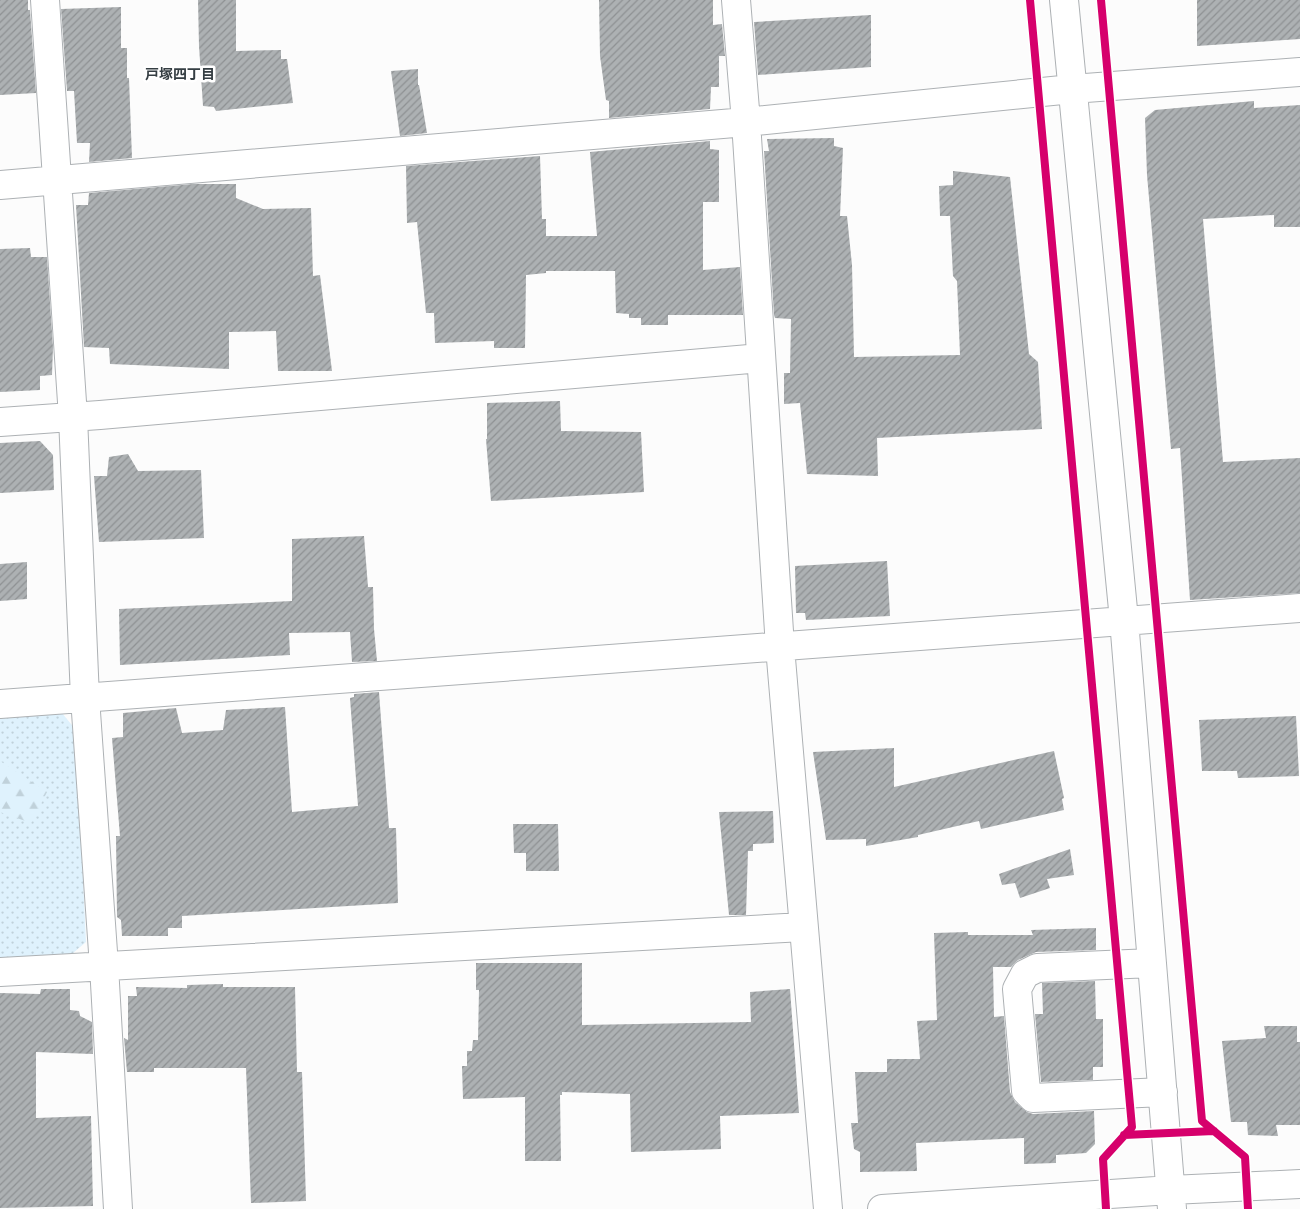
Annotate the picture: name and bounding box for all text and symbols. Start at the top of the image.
district label: 戸塚四丁目 [145,65,215,83]

